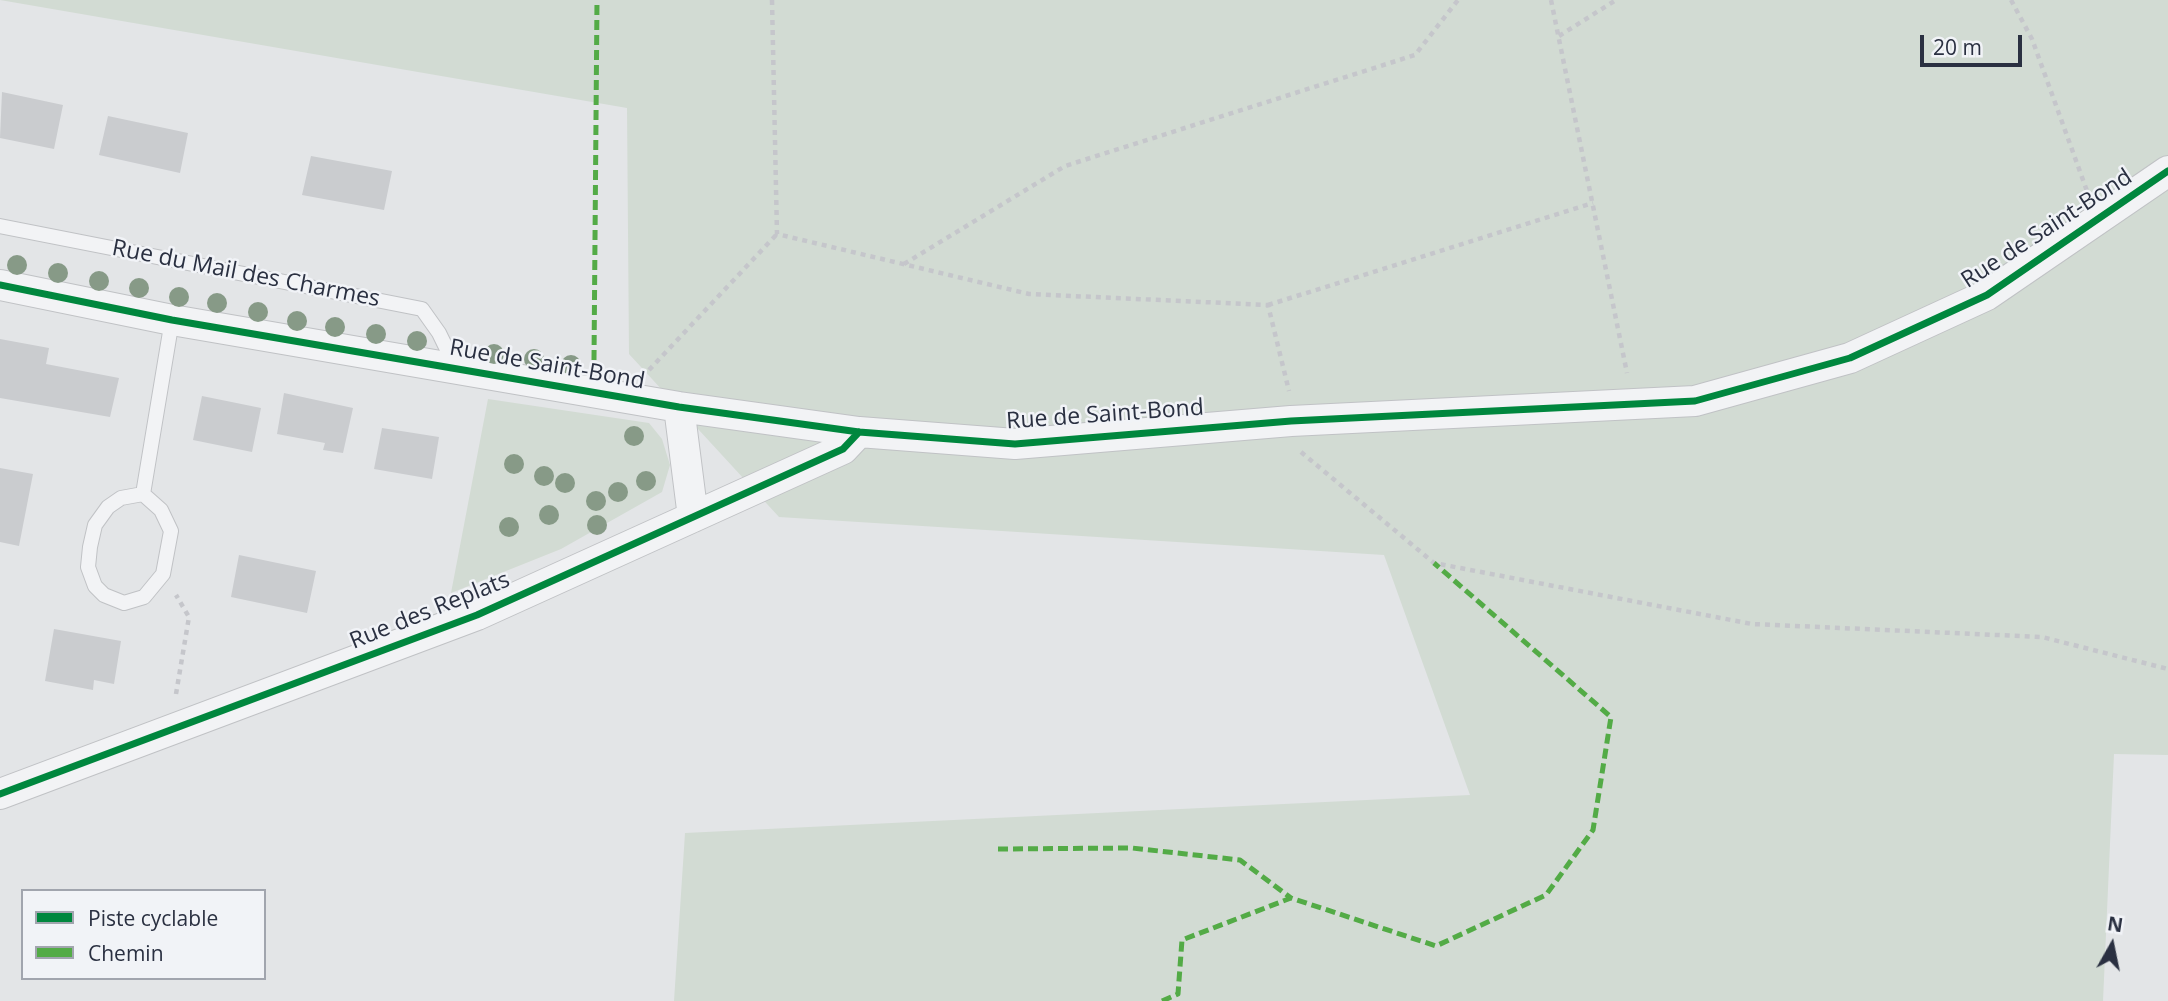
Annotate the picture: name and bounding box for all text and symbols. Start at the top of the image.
scale bar [1923,21,2024,65]
text: 20 m [1933,33,1982,61]
street label: Rue de Saint-Bond [1956,164,2138,294]
street label: Rue du Mail des Charmes [110,234,382,314]
street label: Rue de Saint-Bond [447,334,647,396]
street label: Rue de Saint-Bond [1005,394,1205,436]
street label: Rue des Replats [346,566,514,656]
legend [21,889,266,980]
text: Piste cyclable [88,904,218,932]
north arrow [2077,910,2147,980]
text: N [2106,910,2125,938]
text: Chemin [88,939,164,967]

